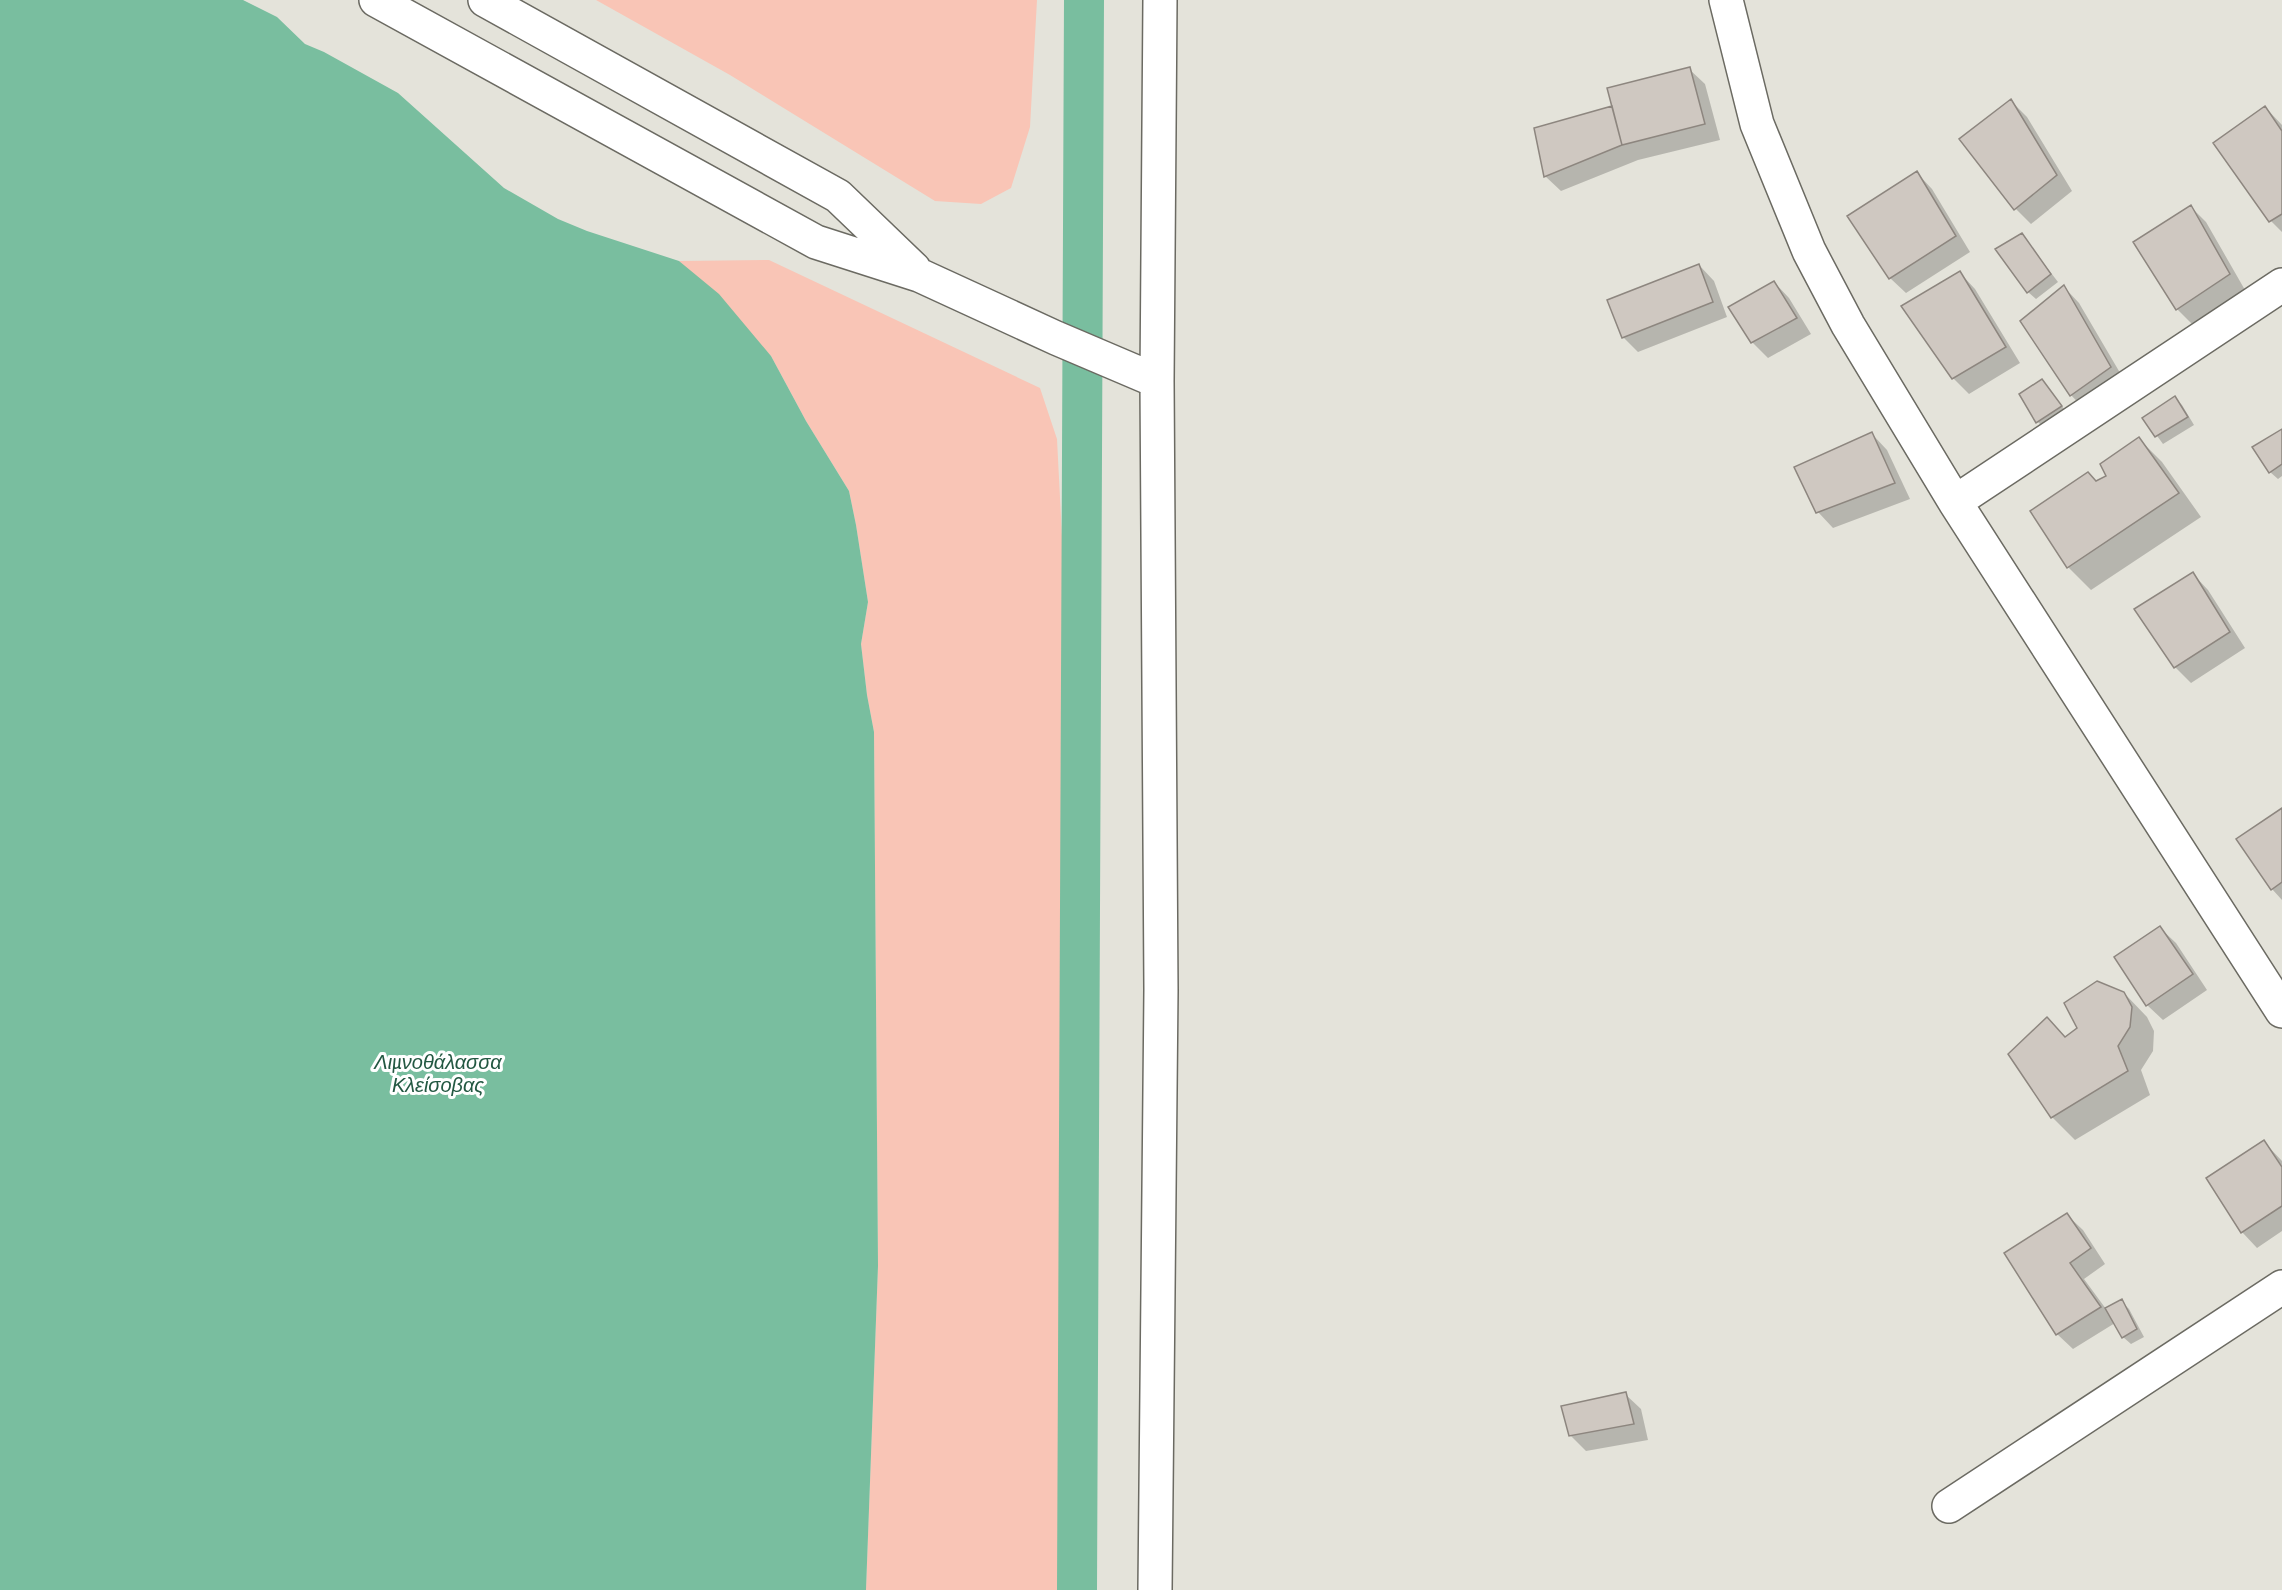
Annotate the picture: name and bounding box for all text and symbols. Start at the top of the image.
water label: Λιμνοθάλασσα Κλείσοβας [373,1050,502,1096]

